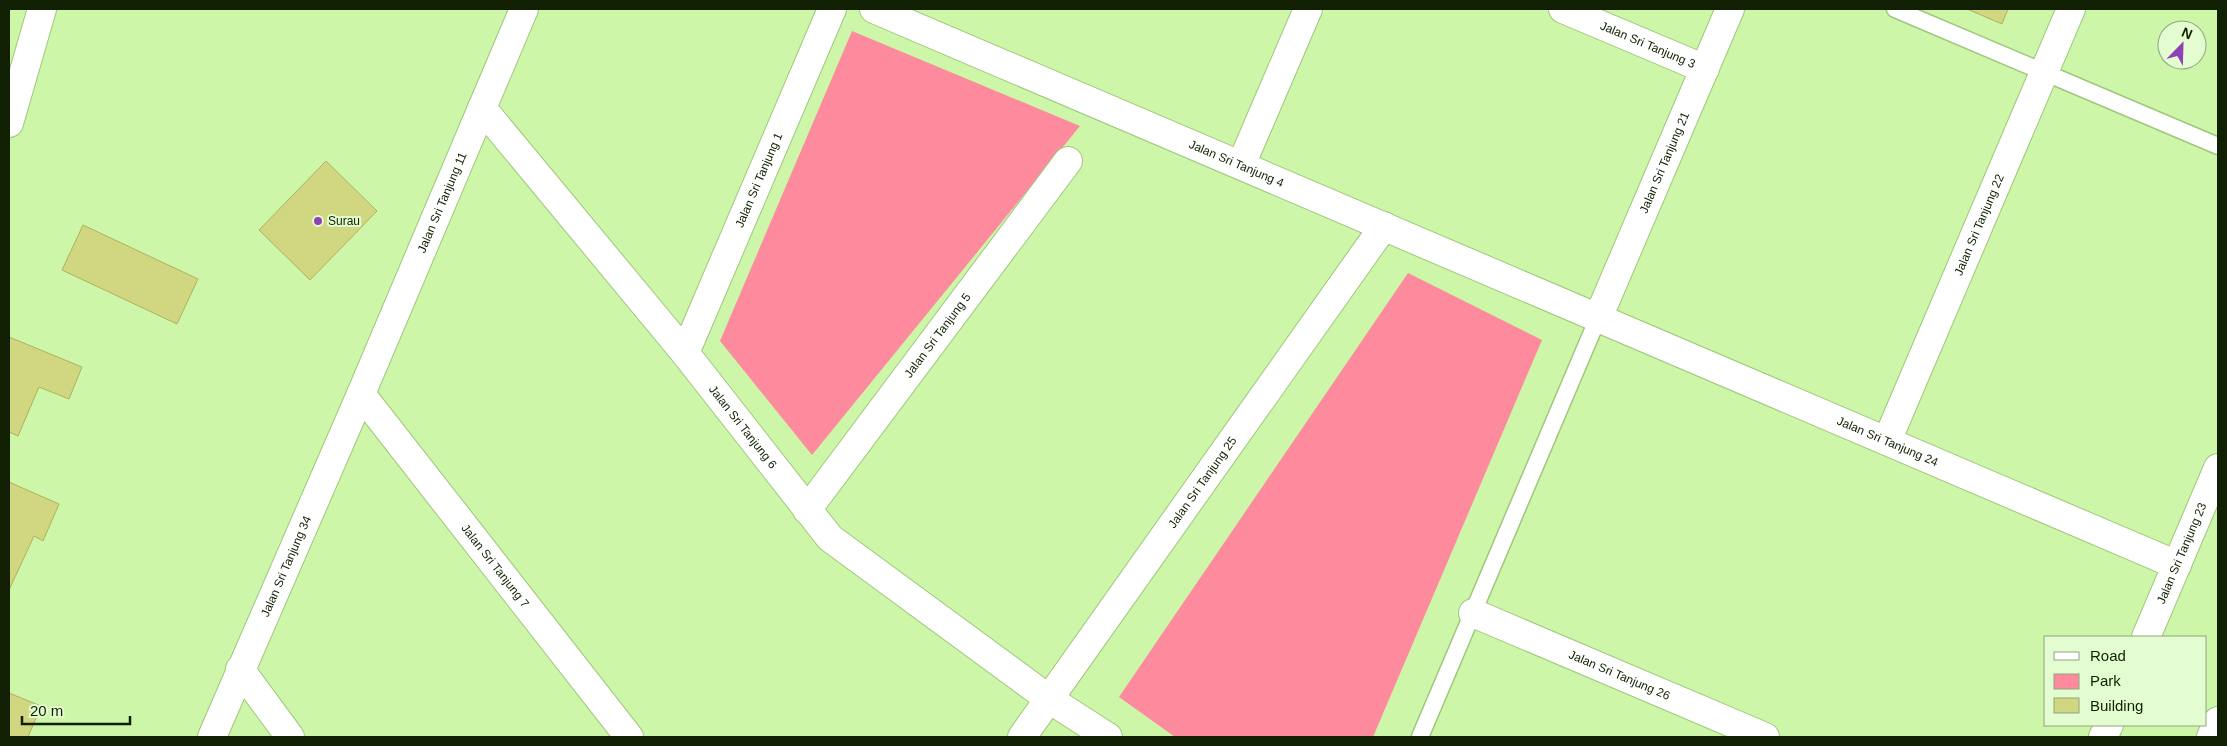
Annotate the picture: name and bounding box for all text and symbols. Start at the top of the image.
street label: Jalan Sri Tanjung 3 [1598,19,1698,71]
north arrow [2157,20,2207,70]
text: N [2179,24,2195,42]
street label: Jalan Sri Tanjung 21 [1637,110,1692,215]
street label: Jalan Sri Tanjung 1 [732,130,785,230]
street label: Jalan Sri Tanjung 4 [1187,137,1286,190]
street label: Jalan Sri Tanjung 11 [415,150,470,255]
street label: Jalan Sri Tanjung 22 [1951,172,2007,278]
place label: Surau [328,214,360,228]
marker: Surau [312,215,324,227]
street label: Jalan Sri Tanjung 5 [901,290,974,380]
street label: Jalan Sri Tanjung 6 [706,382,780,472]
street label: Jalan Sri Tanjung 24 [1835,414,1941,469]
street label: Jalan Sri Tanjung 25 [1165,434,1240,531]
street label: Jalan Sri Tanjung 23 [2154,500,2210,606]
street label: Jalan Sri Tanjung 34 [258,513,314,619]
street label: Jalan Sri Tanjung 7 [458,521,532,611]
legend [2044,636,2207,726]
street label: Jalan Sri Tanjung 26 [1567,647,1672,703]
text: Road [2090,647,2126,664]
text: Park [2090,672,2121,689]
scale bar [22,694,130,726]
text: Building [2090,697,2143,714]
text: 20 m [30,702,63,719]

